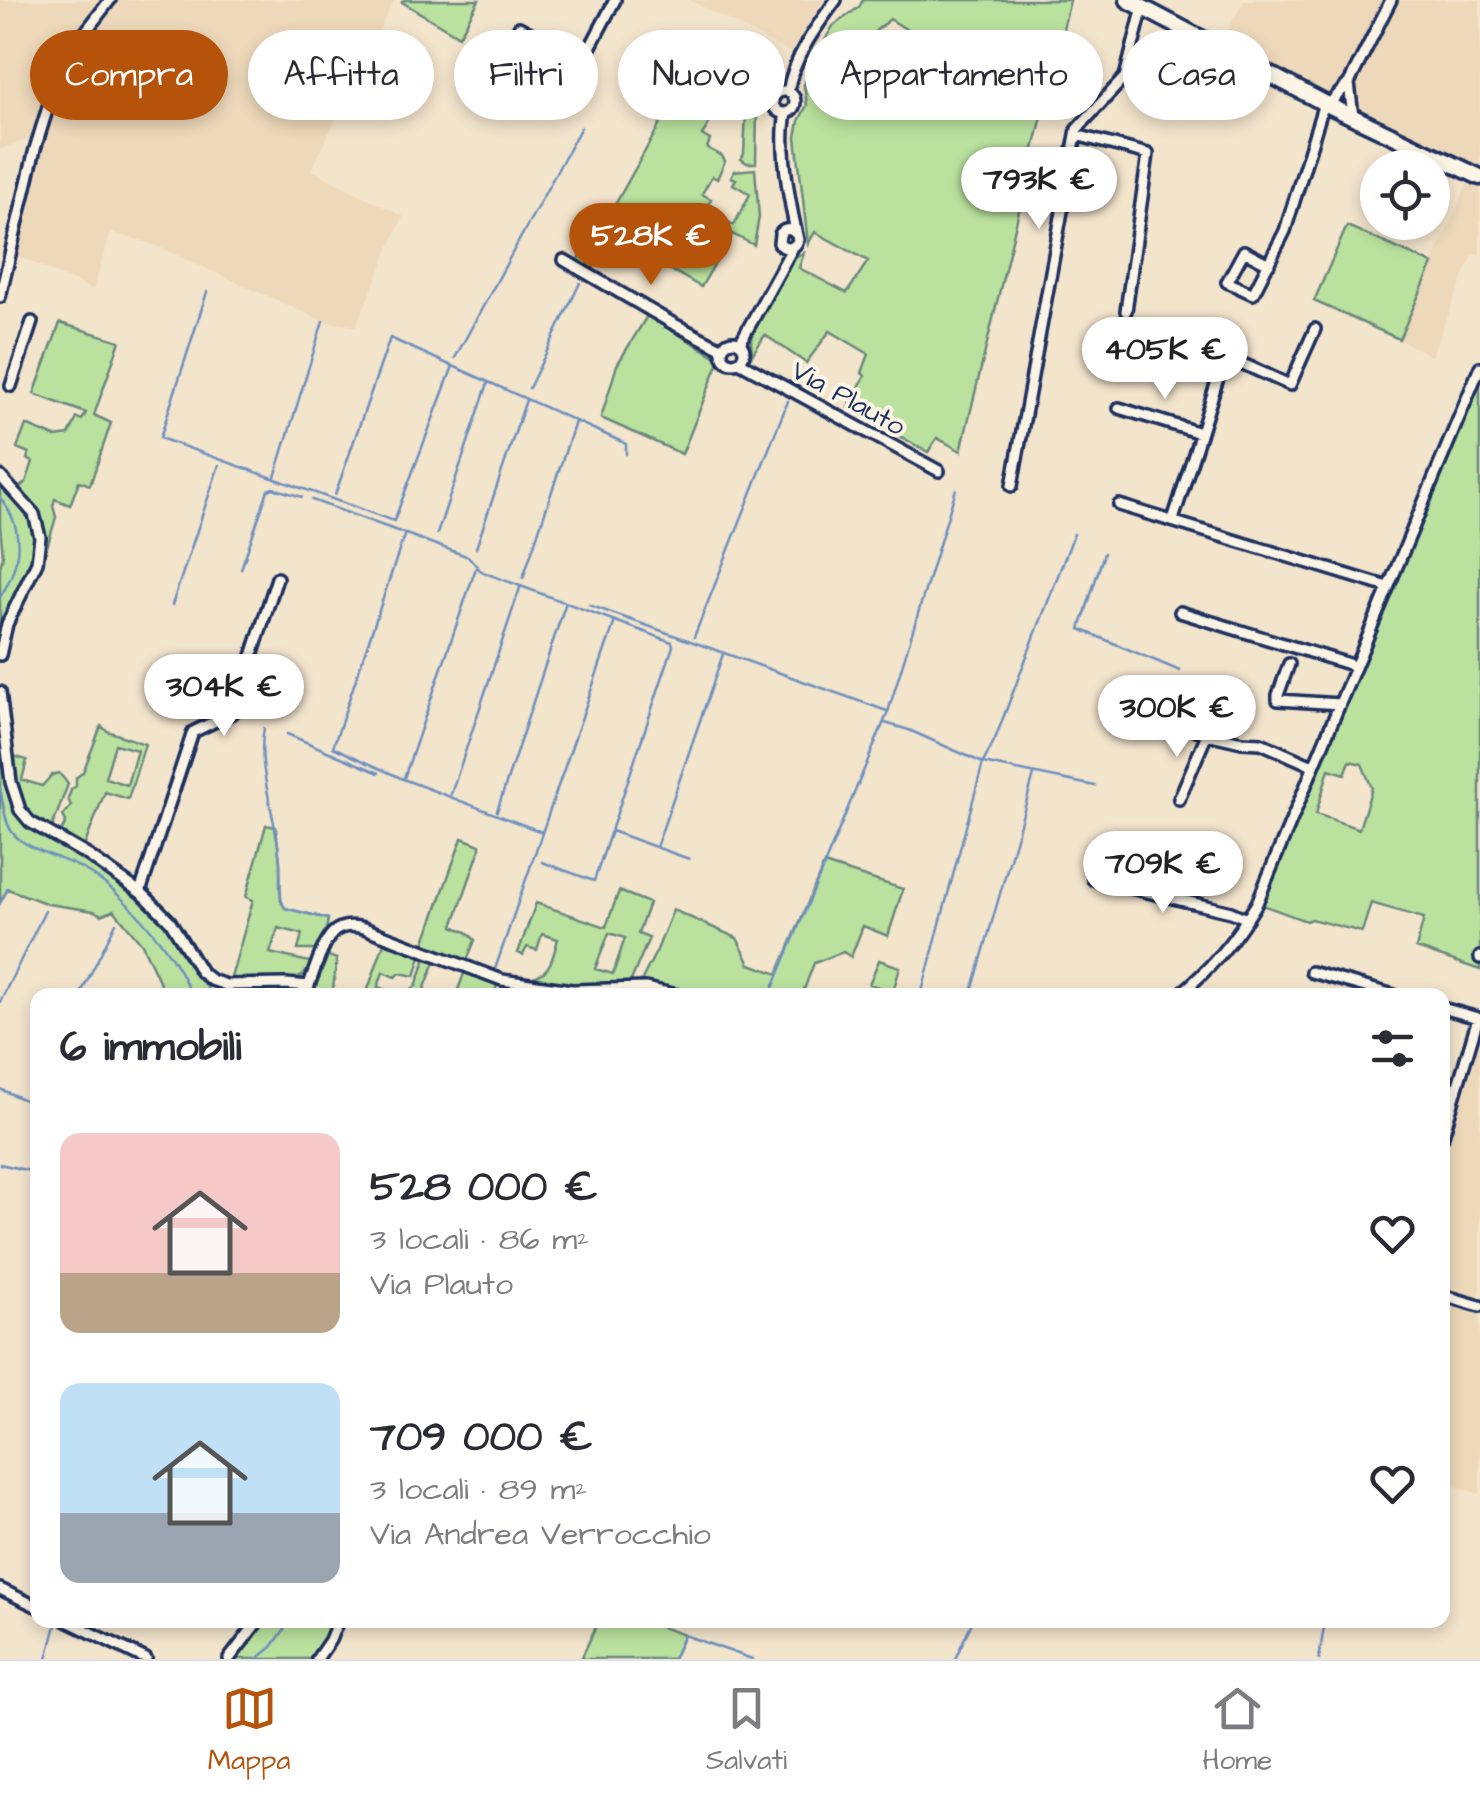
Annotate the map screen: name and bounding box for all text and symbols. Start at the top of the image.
chip: Compra [30,30,228,120]
chip: Affitta [248,30,434,120]
chip: Filtri [454,30,598,120]
chip: Nuovo [618,30,785,120]
chip: Appartamento [805,30,1103,120]
chip: Casa [1123,30,1271,120]
pin: 793K € [958,147,1120,232]
map controls [1360,150,1450,240]
button: locate [1360,150,1450,240]
text: 793K € [983,157,1095,202]
pin: 528K € [570,203,732,288]
text: 528K € [591,213,711,258]
pin: 405K € [1084,317,1246,402]
text: 405K € [1104,327,1226,372]
street label: Via Plauto [784,351,913,446]
pin: 304K € [143,654,305,739]
text: 304K € [166,664,282,709]
pin: 300K € [1096,675,1258,760]
text: 300K € [1120,685,1234,730]
pin: 709K € [1082,831,1244,916]
text: 709K € [1105,841,1221,886]
text: 6 immobili [60,1019,241,1077]
icon: filters [1365,1021,1420,1076]
text: 528 000 € [370,1159,598,1217]
icon: home [140,1173,260,1293]
icon: heart [1365,1206,1420,1261]
text: 3 locali · 86 m² [370,1217,589,1262]
text: Via Plauto [370,1262,513,1307]
text: 709 000 € [370,1409,593,1467]
icon: home [140,1423,260,1543]
icon: heart [1365,1456,1420,1511]
text: 3 locali · 89 m² [370,1467,587,1512]
text: Via Andrea Verrocchio [370,1512,711,1557]
tab: Mappa [208,1681,291,1780]
tab: Salvati [706,1681,787,1780]
tab: Home [1203,1681,1272,1780]

